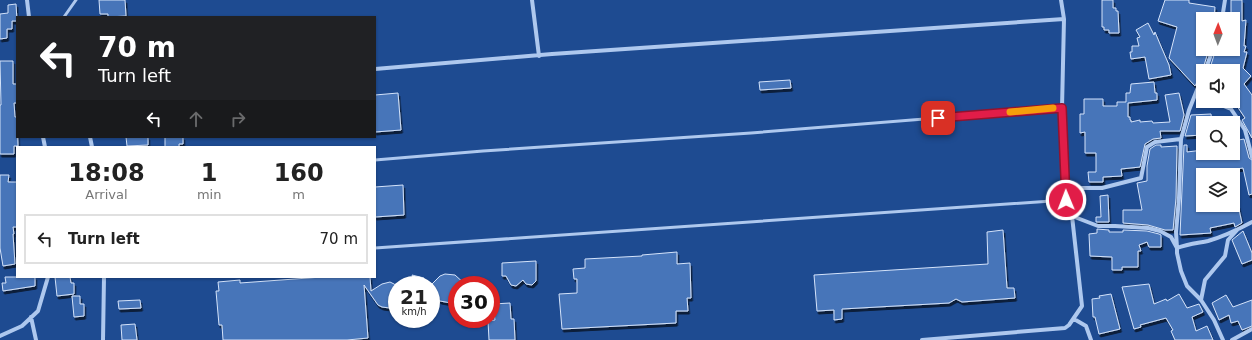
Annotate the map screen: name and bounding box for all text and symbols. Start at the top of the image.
north arrow [1196,12,1240,56]
map controls [1196,12,1240,212]
text: 70 m [98,31,176,64]
icon: left [32,32,84,84]
button: sound [1196,64,1240,108]
text: Turn left [98,65,171,86]
pin [921,101,955,135]
icon: arrive [927,107,949,129]
icon: left [143,108,165,130]
icon: ahead [185,108,207,130]
icon: right [227,108,249,130]
button: search [1196,116,1240,160]
text: 18:08 [68,159,145,187]
text: 1 [201,159,217,187]
text: 160 [274,159,324,187]
button: layers [1196,168,1240,212]
position arrow [1045,179,1087,221]
text: Arrival [85,187,128,202]
text: min [197,187,221,202]
text: m [292,187,305,202]
icon: left [34,228,56,250]
text: Turn left [68,230,140,248]
text: 70 m [320,230,358,248]
speed limit sign: 30 [448,276,500,328]
text: 21 [400,285,428,309]
text: km/h [401,306,427,317]

